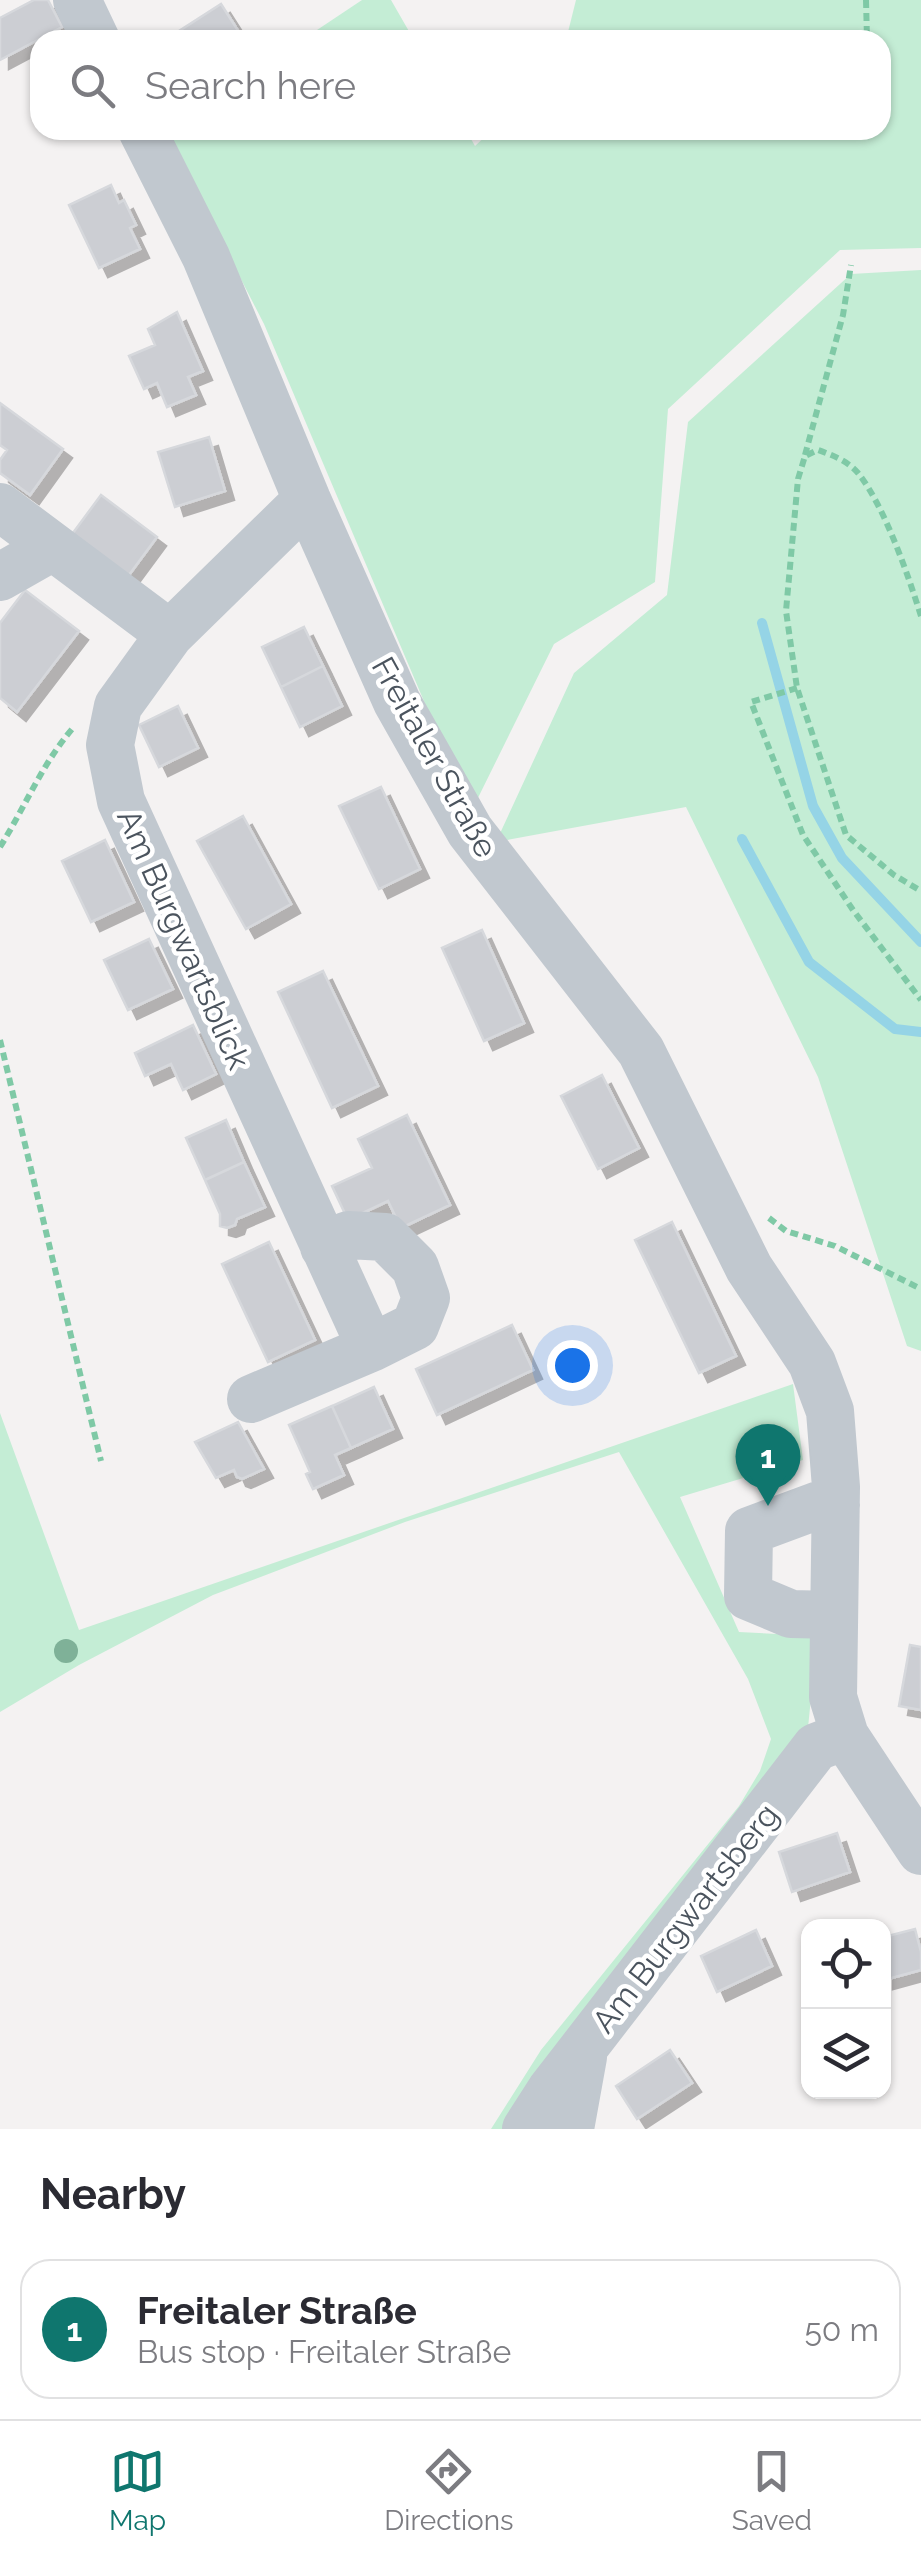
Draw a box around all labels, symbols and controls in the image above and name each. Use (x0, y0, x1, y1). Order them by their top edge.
search box (30, 30, 891, 140)
icon: search (65, 58, 120, 113)
text: Search here (145, 63, 356, 108)
street label: Freitaler Straße (365, 650, 505, 864)
street label: Am Burgwartsblick (110, 803, 258, 1075)
your location (547, 1340, 598, 1391)
pin: 1 (736, 1424, 800, 1506)
street label: Am Burgwartsberg (584, 1796, 786, 2040)
map controls (801, 1919, 891, 2099)
button: locate (801, 1919, 891, 2009)
button: layers (801, 2009, 891, 2099)
text: Nearby (40, 2170, 186, 2219)
text: Freitaler Straße (137, 2288, 417, 2333)
text: 1 (67, 2311, 82, 2348)
text: 50 m (804, 2311, 879, 2348)
text: Bus stop · Freitaler Straße (137, 2333, 511, 2370)
tab: Map (109, 2444, 166, 2537)
tab: Directions (384, 2444, 514, 2537)
tab: Saved (732, 2444, 812, 2537)

